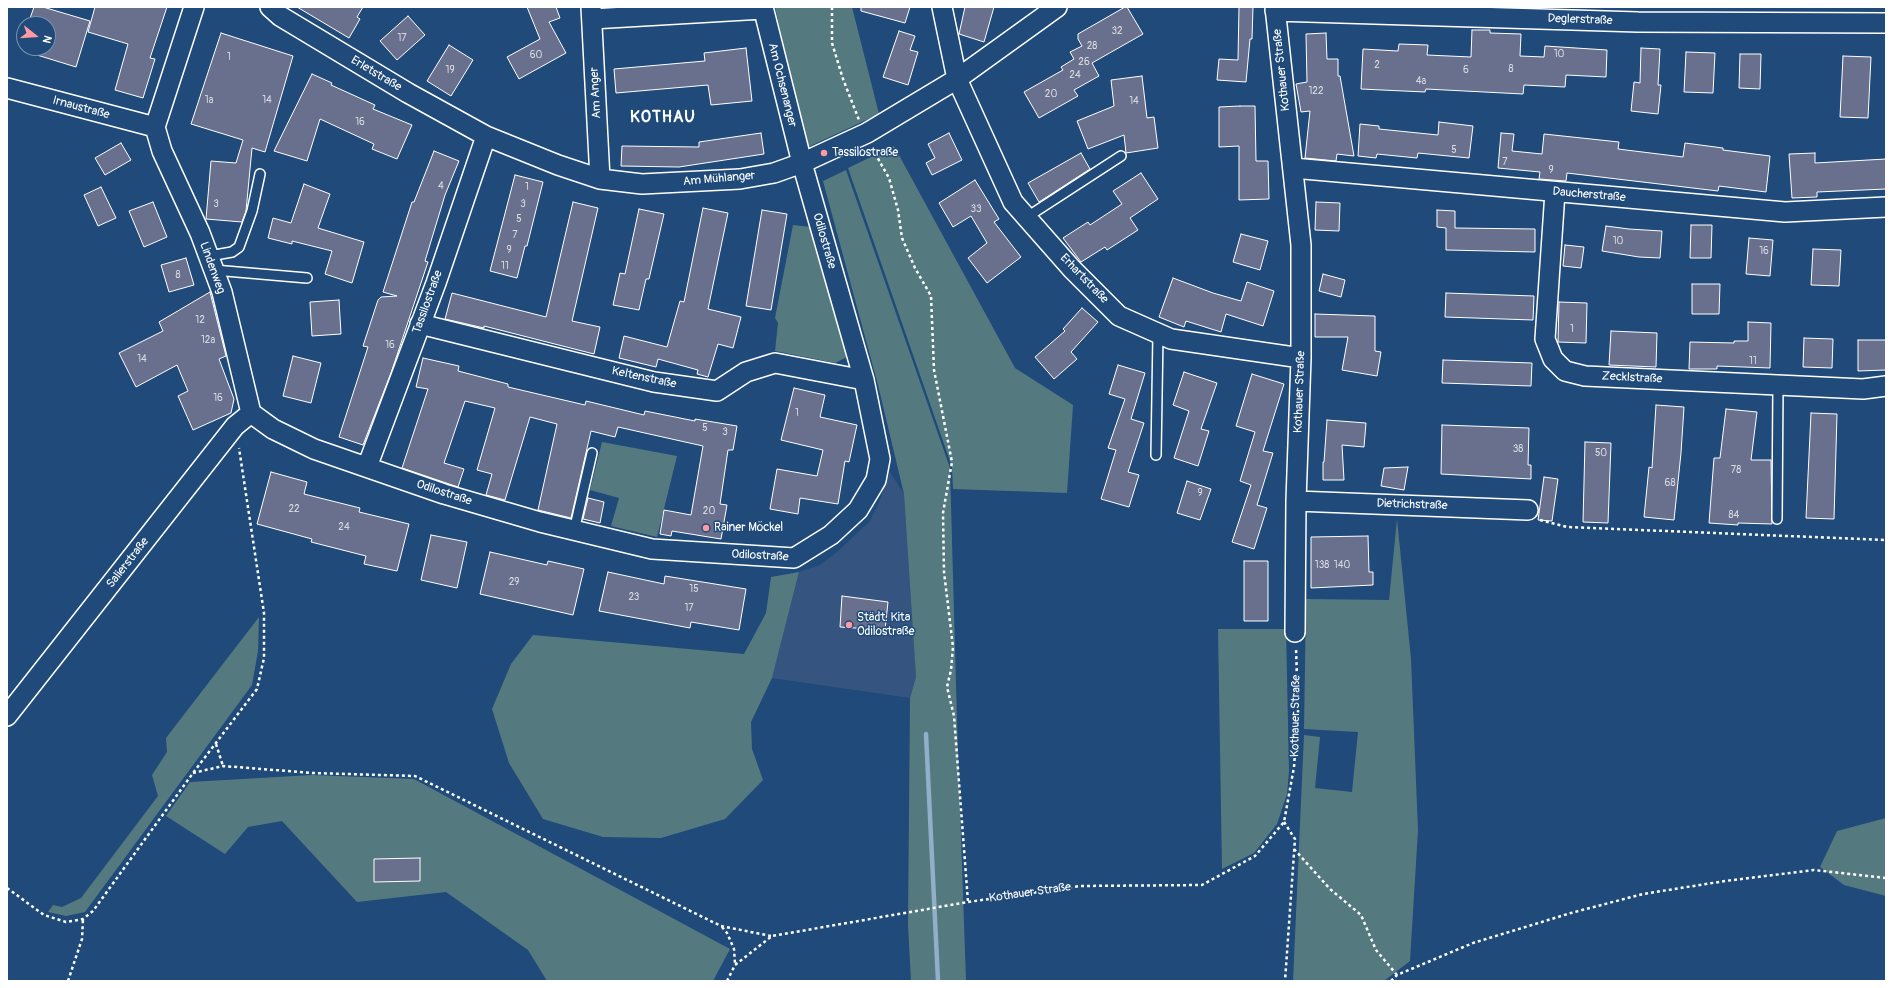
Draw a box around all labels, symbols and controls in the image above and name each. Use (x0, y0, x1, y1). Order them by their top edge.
street label: Deglerstraße (1547, 12, 1613, 28)
north arrow (16, 16, 56, 56)
house number: 32 (1111, 25, 1123, 37)
street label: Kothauer Straße (1271, 28, 1293, 112)
house number: 17 (397, 32, 407, 44)
text: N (40, 34, 54, 45)
house number: 28 (1087, 40, 1097, 52)
street label: Am Ochsenanger (765, 41, 799, 129)
house number: 10 (1554, 48, 1564, 60)
house number: 60 (530, 49, 542, 61)
house number: 1 (227, 51, 231, 63)
street label: Erletstraße (348, 53, 404, 95)
house number: 26 (1078, 56, 1090, 68)
house number: 2 (1374, 59, 1380, 71)
house number: 8 (1508, 63, 1514, 75)
house number: 19 (445, 64, 455, 76)
house number: 6 (1463, 64, 1469, 76)
street label: Am Anger (587, 67, 605, 119)
house number: 24 (1069, 69, 1081, 81)
house number: 4a (1416, 75, 1426, 87)
house number: 122 (1308, 85, 1324, 97)
house number: 20 (1045, 88, 1057, 100)
street label: Irnaustraße (51, 93, 111, 123)
house number: 1a (205, 94, 213, 106)
house number: 14 (262, 94, 272, 106)
house number: 14 (1129, 95, 1139, 107)
district label: KOTHAU (630, 108, 696, 128)
house number: 16 (355, 116, 365, 128)
house number: 5 (1451, 144, 1457, 156)
place label: Tassilostraße (832, 146, 898, 160)
marker: Tassilostraße (819, 148, 829, 158)
house number: 7 (1502, 156, 1508, 168)
house number: 9 (1548, 164, 1554, 176)
street label: Am Mühlanger (682, 169, 756, 189)
house number: 4 (438, 180, 444, 192)
house number: 1 (525, 181, 529, 193)
street label: Daucherstraße (1552, 185, 1626, 205)
house number: 3 (213, 198, 219, 210)
house number: 3 (520, 198, 526, 210)
house number: 33 (970, 203, 982, 215)
street label: Odilostraße (809, 211, 839, 271)
house number: 5 (516, 213, 522, 225)
house number: 7 (512, 229, 518, 241)
house number: 10 (1613, 235, 1623, 247)
street label: Lindenweg (196, 240, 228, 296)
house number: 9 (506, 244, 512, 256)
house number: 16 (1759, 245, 1769, 257)
street label: Erhartstraße (1057, 251, 1111, 307)
house number: 11 (501, 260, 509, 272)
street label: Tassilostraße (410, 268, 446, 336)
house number: 8 (175, 269, 181, 281)
house number: 12 (195, 314, 205, 326)
house number: 1 (1570, 323, 1574, 335)
house number: 12a (201, 334, 215, 346)
house number: 16 (385, 339, 395, 351)
street label: Kothauer Straße (1291, 351, 1309, 433)
house number: 14 (137, 353, 147, 365)
house number: 11 (1749, 355, 1757, 367)
street label: Keltenstraße (610, 364, 678, 392)
street label: Zecklstraße (1601, 369, 1663, 387)
house number: 16 (213, 392, 223, 404)
house number: 1 (795, 407, 799, 419)
house number: 5 (702, 422, 708, 434)
house number: 3 (722, 426, 728, 438)
house number: 38 (1513, 443, 1523, 455)
house number: 50 (1595, 447, 1607, 459)
house number: 78 (1731, 464, 1741, 476)
street label: Odilostraße (414, 477, 474, 509)
house number: 68 (1665, 477, 1675, 489)
house number: 9 (1197, 487, 1203, 499)
street label: Dietrichstraße (1376, 497, 1448, 513)
house number: 22 (288, 503, 300, 515)
house number: 20 (703, 505, 715, 517)
house number: 84 (1729, 509, 1739, 521)
house number: 24 (338, 521, 350, 533)
place label: Rainer Möckel (714, 521, 783, 535)
marker: Rainer Möckel (701, 523, 711, 533)
street label: Salierstraße (104, 535, 152, 591)
street label: Odilostraße (731, 547, 789, 565)
house number: 138 (1315, 559, 1329, 571)
house number: 140 (1334, 559, 1350, 571)
house number: 29 (509, 576, 519, 588)
house number: 15 (689, 583, 699, 595)
house number: 23 (629, 591, 639, 603)
house number: 17 (684, 602, 694, 614)
place label: Städt. Kita Odilostraße (857, 611, 914, 639)
marker: Städt. Kita Odilostraße (844, 620, 854, 630)
street label: Kothauer Straße (1288, 675, 1304, 757)
street label: Kothauer Straße (988, 880, 1072, 906)

